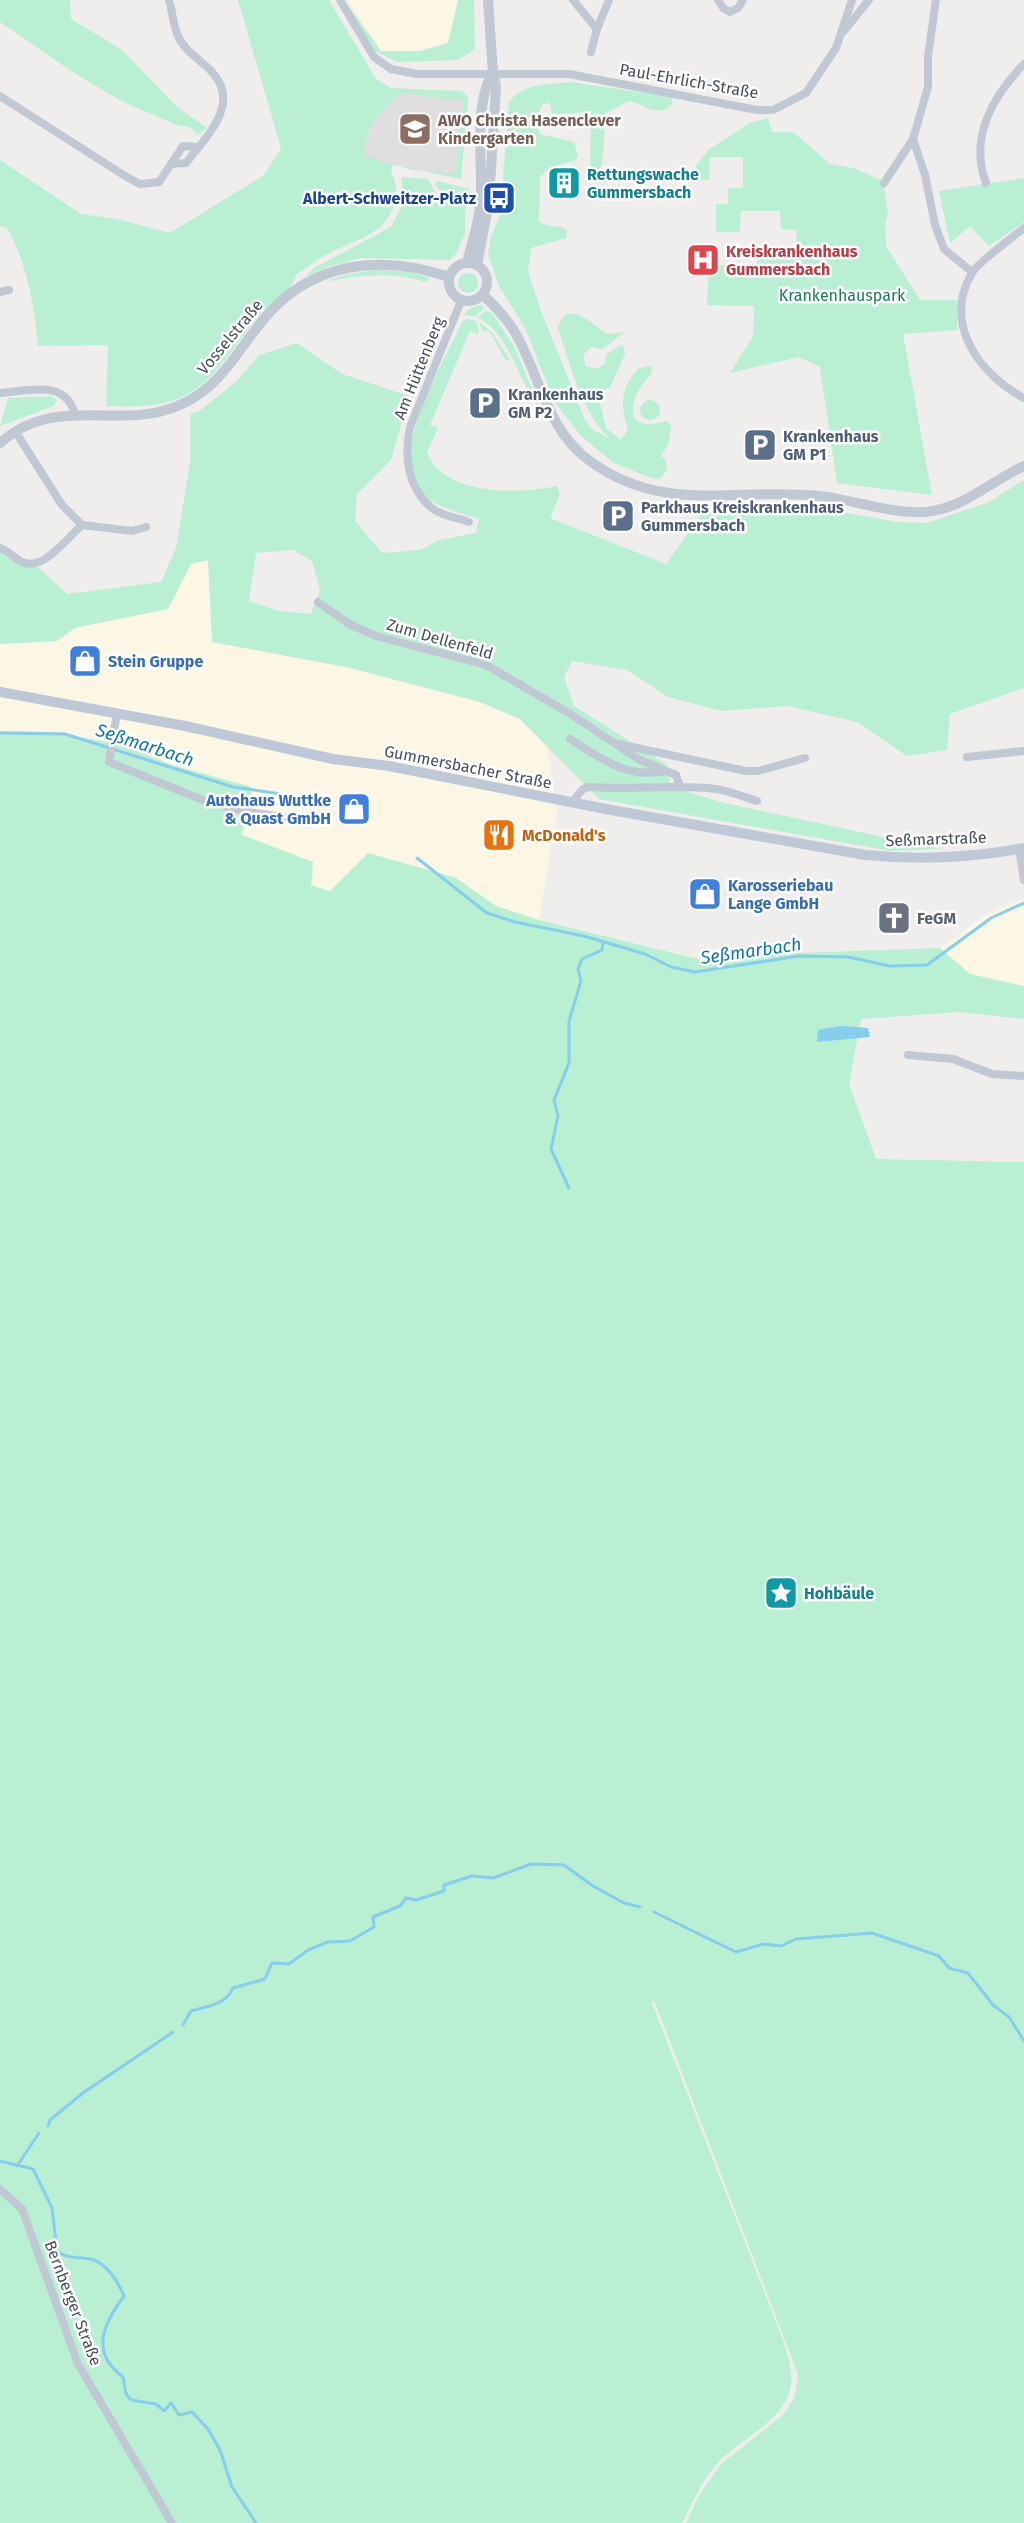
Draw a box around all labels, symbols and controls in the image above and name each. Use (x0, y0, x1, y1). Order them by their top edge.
street label: Paul-Ehrlich-Straße (618, 59, 760, 103)
school or university icon: AWO Christa Hasenclever Kindergarten (397, 111, 433, 147)
place label: AWO Christa Hasenclever Kindergarten (437, 111, 621, 148)
building icon: Rettungswache Gummersbach (546, 165, 582, 201)
place label: Rettungswache Gummersbach (587, 165, 699, 202)
bus stop icon: Albert-Schweitzer-Platz (481, 180, 517, 216)
place label: Albert-Schweitzer-Platz (302, 189, 477, 208)
hospital icon: Kreiskrankenhaus Gummersbach (685, 242, 721, 278)
place label: Kreiskrankenhaus Gummersbach (726, 242, 858, 279)
park label: Krankenhauspark (779, 286, 906, 305)
street label: Vosselstraße (193, 296, 267, 378)
street label: Am Hüttenberg (390, 313, 449, 422)
parking icon: Krankenhaus GM P2 (467, 385, 503, 421)
place label: Krankenhaus GM P2 (508, 385, 604, 422)
parking icon: Krankenhaus GM P1 (742, 427, 778, 463)
place label: Krankenhaus GM P1 (783, 427, 879, 464)
parking icon: Parkhaus Kreiskrankenhaus Gummersbach (600, 498, 636, 534)
place label: Parkhaus Kreiskrankenhaus Gummersbach (641, 498, 844, 535)
street label: Zum Dellenfeld (385, 615, 495, 663)
shop icon: Stein Gruppe (67, 643, 103, 679)
place label: Stein Gruppe (108, 652, 203, 671)
water label: Seßmarbach (92, 719, 197, 771)
street label: Gummersbacher Straße (383, 741, 553, 793)
place label: Autohaus Wuttke & Quast GmbH (205, 791, 331, 828)
shop icon: Autohaus Wuttke & Quast GmbH (336, 791, 372, 827)
restaurant icon: McDonald's (481, 817, 517, 853)
place label: McDonald's (522, 826, 606, 845)
street label: Seßmarstraße (885, 828, 987, 850)
shop icon: Karosseriebau Lange GmbH (687, 876, 723, 912)
place label: Karosseriebau Lange GmbH (728, 876, 833, 913)
church icon: FeGM (876, 900, 912, 936)
place label: FeGM (917, 909, 956, 928)
water label: Seßmarbach (698, 933, 803, 969)
place icon: Hohbäule (763, 1575, 799, 1611)
place label: Hohbäule (804, 1584, 874, 1603)
street label: Bernberger Straße (40, 2238, 106, 2368)

